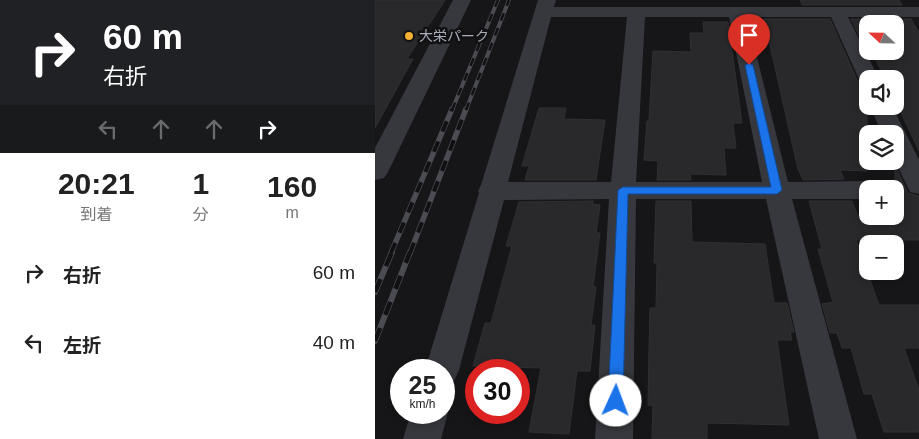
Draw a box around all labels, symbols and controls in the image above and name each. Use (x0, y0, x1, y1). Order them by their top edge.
pin (728, 14, 770, 65)
north arrow (859, 15, 904, 60)
map controls (859, 15, 904, 280)
text: 60 m (103, 17, 183, 56)
icon: right (20, 20, 85, 85)
icon: arrive (735, 21, 763, 49)
place label: 大栄パーク (419, 28, 489, 44)
marker: 大栄パーク (403, 30, 415, 42)
text: 右折 (103, 64, 147, 89)
button: sound (859, 70, 904, 115)
icon: left (94, 115, 122, 143)
icon: ahead (147, 115, 175, 143)
icon: ahead (200, 115, 228, 143)
icon: right (253, 115, 281, 143)
button: layers (859, 125, 904, 170)
text: 20:21 (58, 167, 135, 200)
text: 1 (192, 167, 209, 200)
text: 160 (267, 170, 317, 203)
button: + (859, 180, 904, 225)
text: m (285, 204, 299, 221)
text: 到着 (80, 206, 112, 223)
text: 分 (193, 206, 209, 223)
button: − (859, 235, 904, 280)
icon: right (20, 259, 48, 287)
text: 60 m (313, 262, 355, 283)
text: 右折 (63, 265, 101, 286)
icon: left (20, 329, 48, 357)
text: 40 m (313, 332, 355, 353)
text: 左折 (63, 335, 101, 356)
speed limit sign: 30 (465, 359, 530, 424)
text: 25 (409, 371, 436, 399)
position arrow (589, 374, 641, 426)
text: km/h (409, 397, 436, 411)

